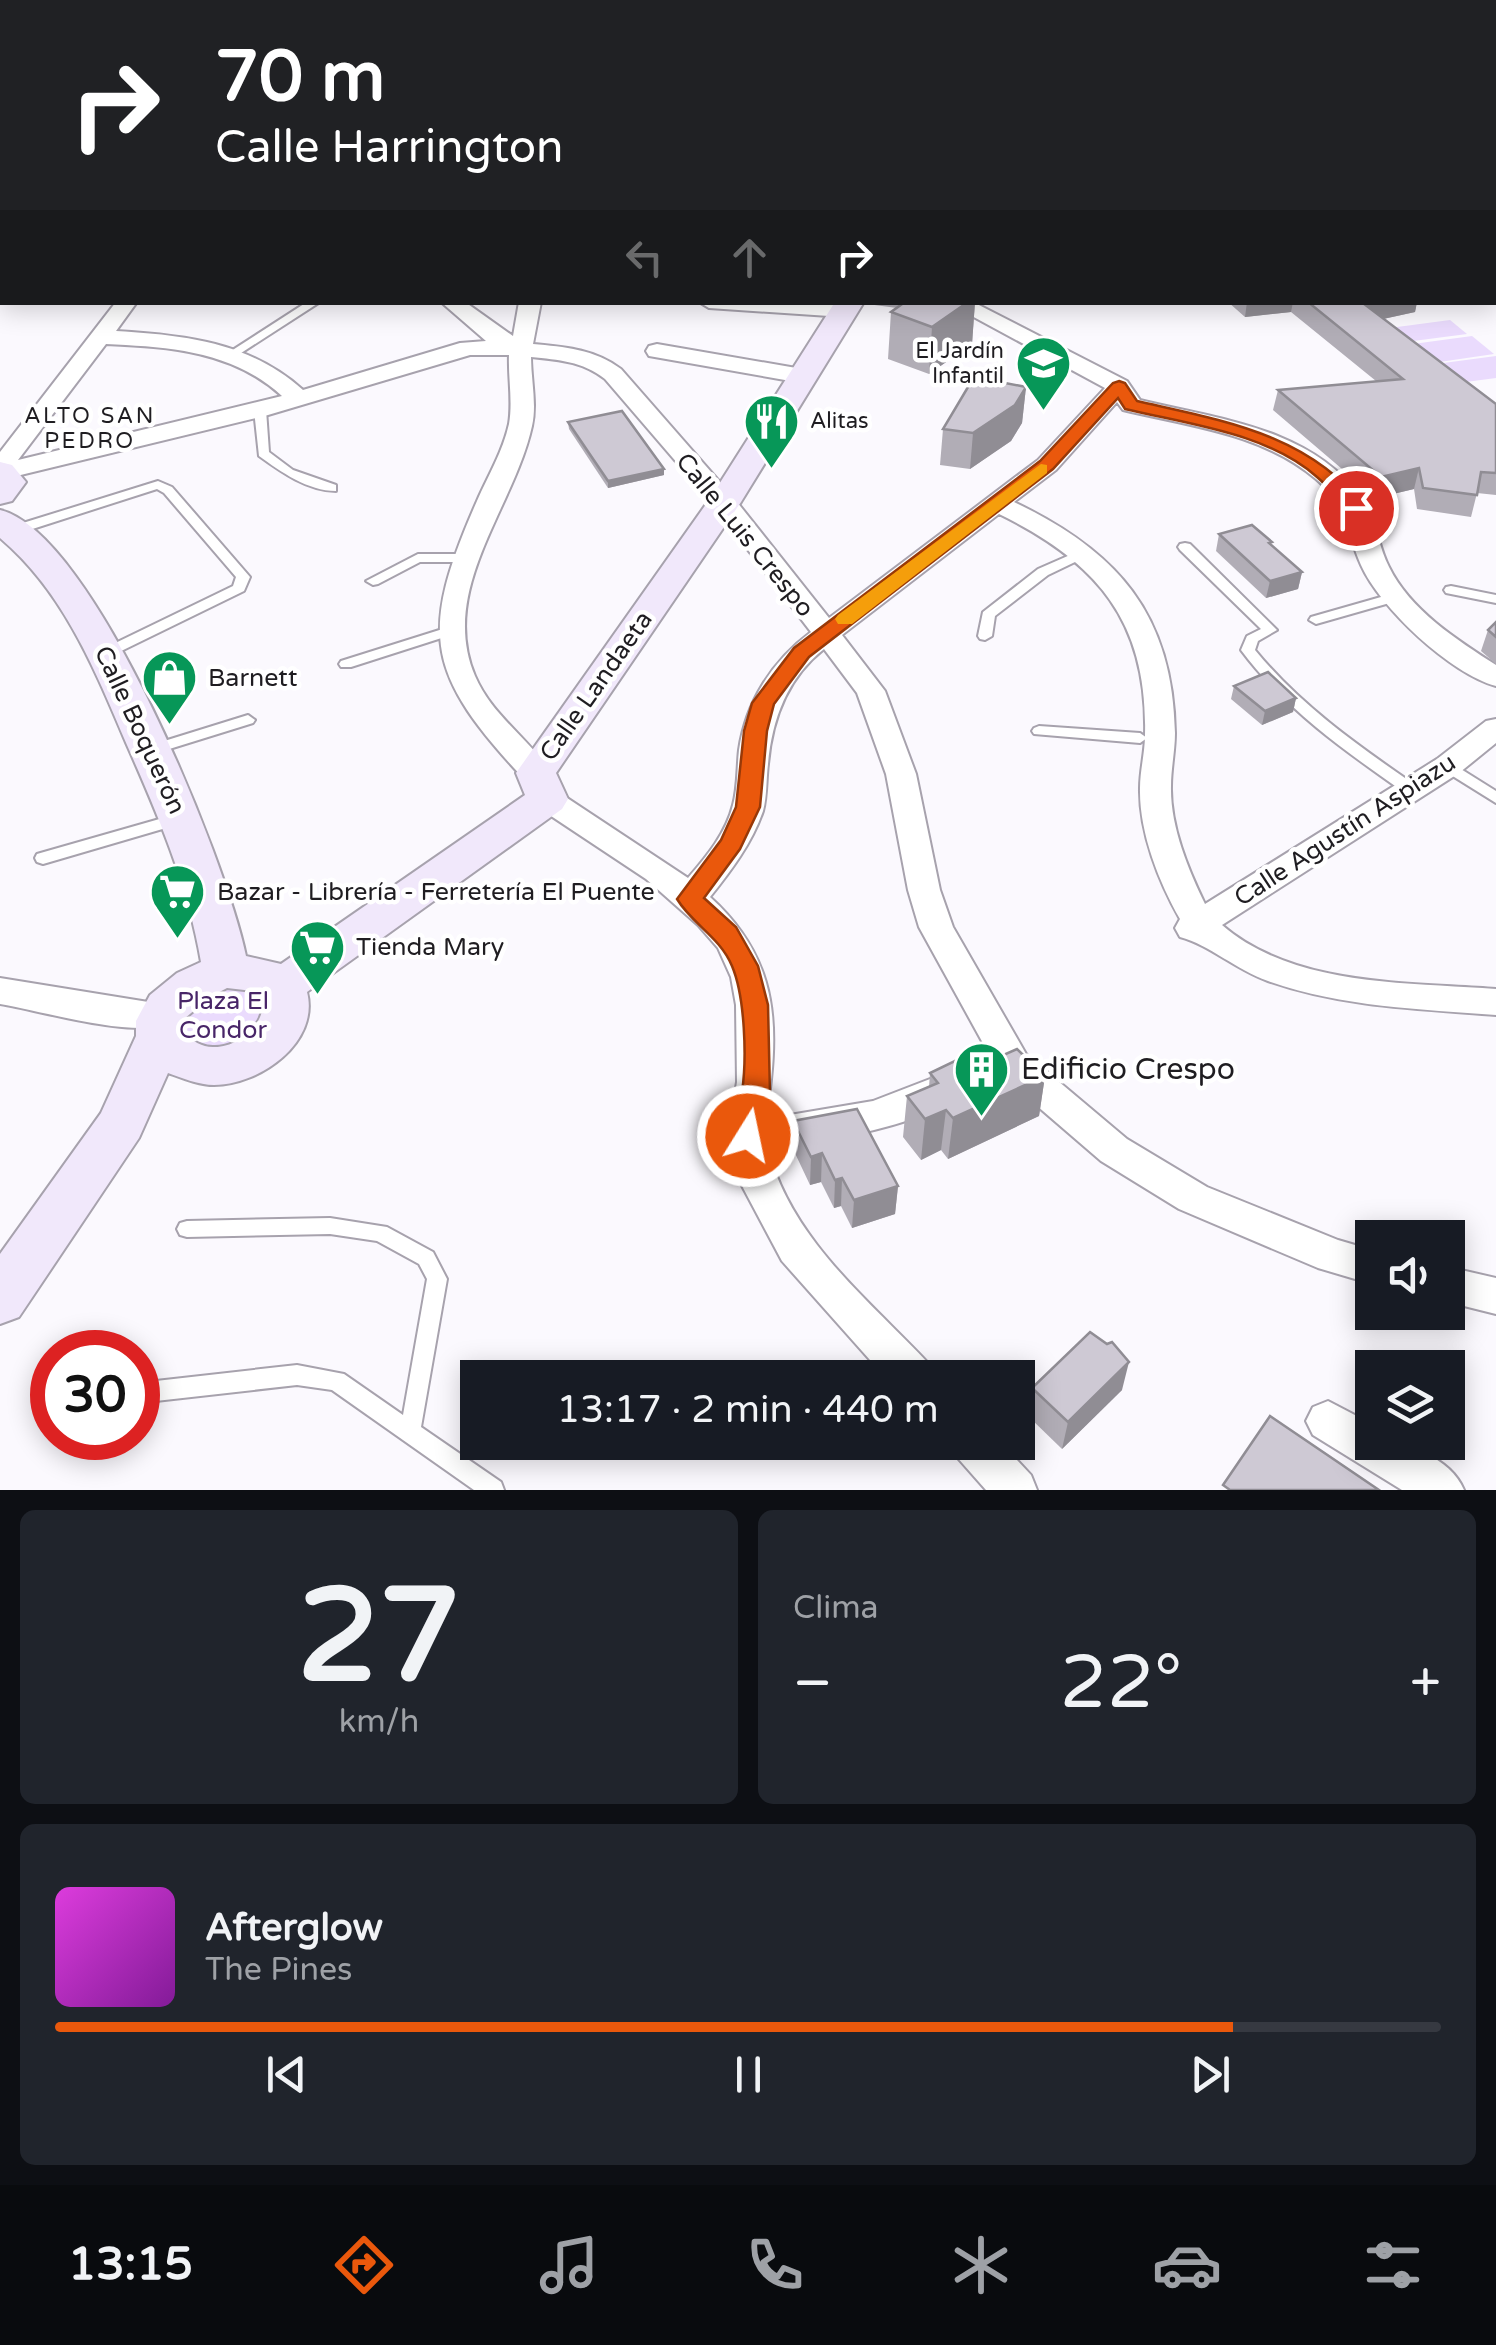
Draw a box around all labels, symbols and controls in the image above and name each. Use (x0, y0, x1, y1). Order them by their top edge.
text: 70 m (215, 36, 385, 120)
icon: right (50, 40, 180, 170)
text: Calle Harrington (215, 121, 564, 175)
icon: left (617, 230, 672, 285)
icon: ahead (722, 230, 777, 285)
icon: right (827, 230, 882, 285)
school or university icon: El Jardín Infantil (1013, 334, 1073, 413)
place label: El Jardín Infantil (915, 338, 1004, 389)
restaurant icon: Alitas (741, 391, 801, 470)
district label: ALTO SAN PEDRO (24, 403, 156, 454)
place label: Alitas (810, 408, 869, 434)
street label: Calle Luis Crespo (670, 447, 820, 623)
pin (1314, 466, 1399, 551)
icon: arrive (1329, 481, 1384, 536)
street label: Calle Landaeta (533, 605, 659, 767)
street label: Calle Boquerón (88, 641, 192, 819)
shop icon: Barnett (139, 648, 199, 727)
place label: Barnett (208, 663, 298, 693)
street label: Calle Agustín Aspiazu (1229, 747, 1461, 913)
supermarket icon: Bazar - Librería - Ferretería El Puente (148, 862, 208, 941)
place label: Bazar - Librería - Ferretería El Puente (217, 877, 655, 907)
supermarket icon: Tienda Mary (287, 917, 347, 996)
place label: Tienda Mary (356, 932, 504, 962)
park label: Plaza El Condor (177, 986, 269, 1045)
building icon: Edificio Crespo (952, 1039, 1012, 1118)
place label: Edificio Crespo (1021, 1051, 1235, 1088)
position arrow (696, 1084, 800, 1188)
map controls (1355, 1220, 1465, 1460)
button: sound (1355, 1220, 1465, 1330)
speed limit sign: 30 (30, 1330, 160, 1460)
button: layers (1355, 1350, 1465, 1460)
text: 13:17 · 2 min · 440 m (556, 1387, 939, 1433)
text: 27 (297, 1560, 461, 1716)
text: Clima (793, 1589, 879, 1627)
text: 22° (1060, 1638, 1182, 1728)
text: − (793, 1651, 832, 1717)
text: + (1410, 1651, 1441, 1717)
text: km/h (339, 1703, 419, 1741)
text: Afterglow (205, 1905, 383, 1951)
text: The Pines (205, 1951, 352, 1989)
icon: previous (259, 2047, 314, 2102)
icon: pause (721, 2047, 776, 2102)
icon: next (1183, 2047, 1238, 2102)
icon: directions (329, 2230, 399, 2300)
icon: music (534, 2230, 604, 2300)
icon: phone (740, 2230, 810, 2300)
icon: climate (946, 2230, 1016, 2300)
icon: car (1152, 2230, 1222, 2300)
icon: filters (1358, 2230, 1428, 2300)
text: 13:15 (68, 2238, 193, 2292)

